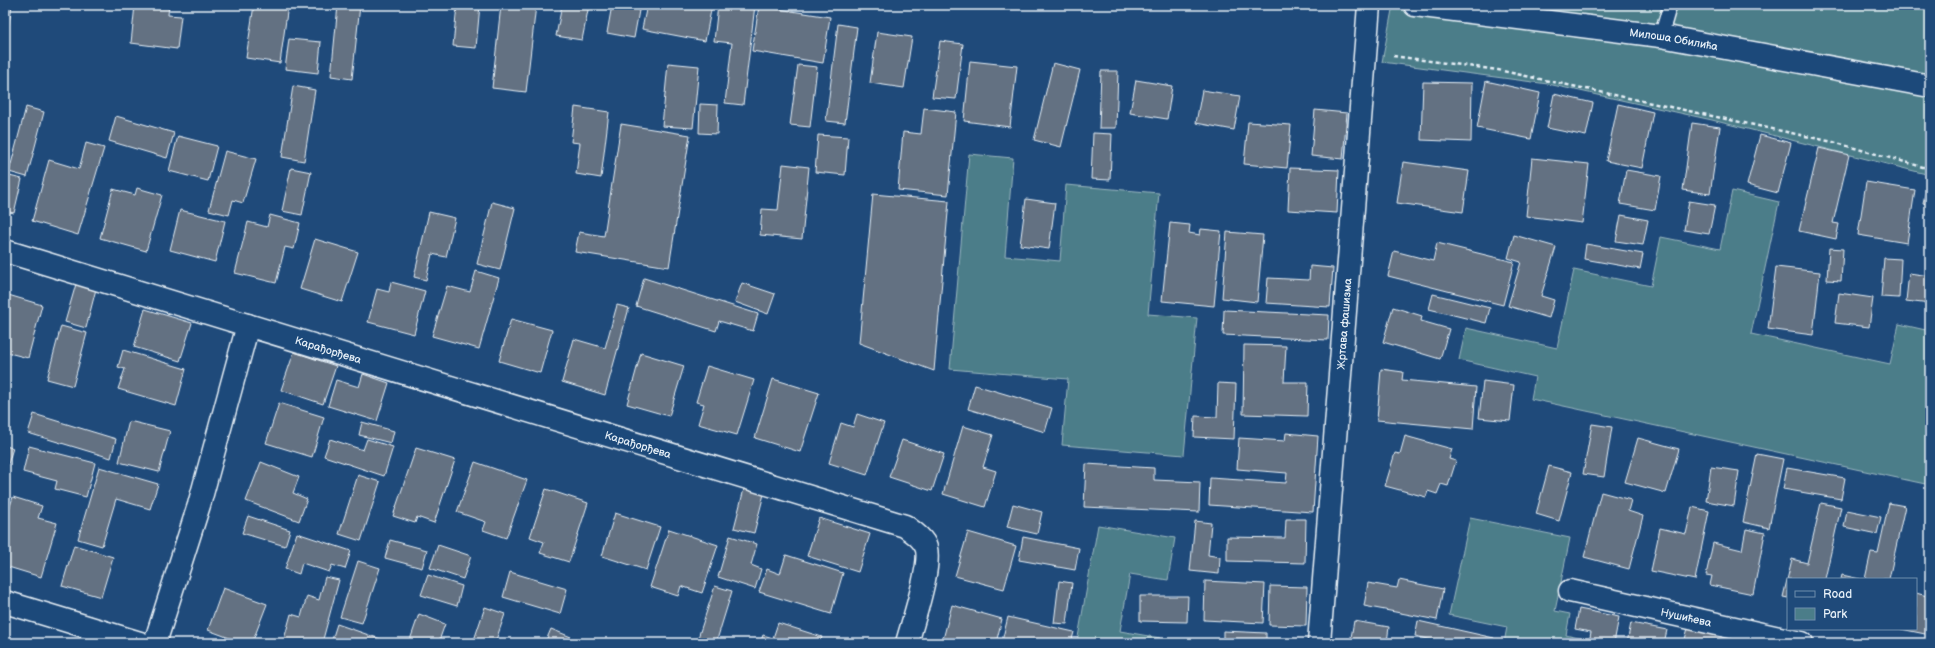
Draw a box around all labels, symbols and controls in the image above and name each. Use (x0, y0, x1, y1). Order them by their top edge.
street label: Милоша Обилића (1629, 26, 1720, 54)
street label: Жртава фашизма (1334, 277, 1355, 370)
street label: Карађорђева (293, 334, 363, 367)
street label: Карађорђева (603, 429, 673, 461)
legend (1787, 578, 1917, 630)
text: Road (1823, 587, 1852, 602)
street label: Нушићева (1659, 606, 1713, 630)
text: Park (1823, 607, 1847, 622)

